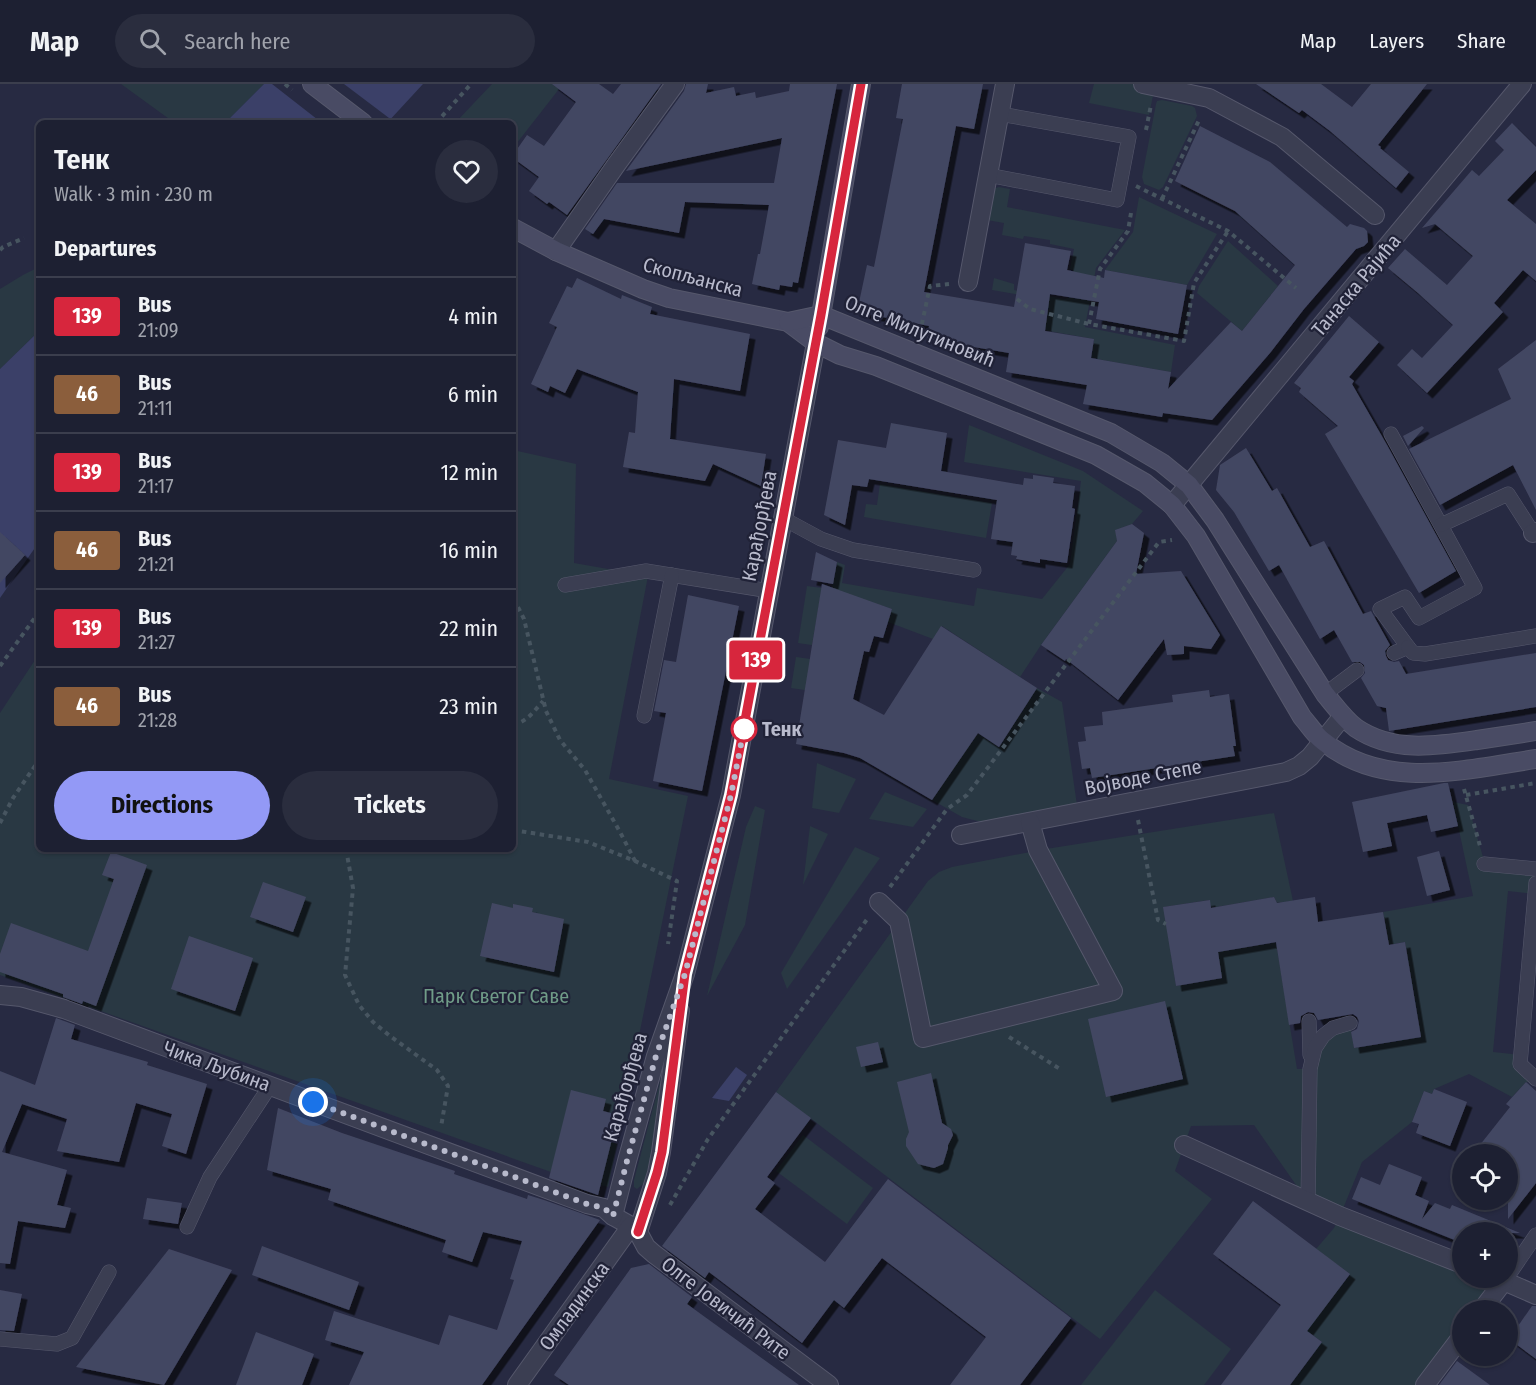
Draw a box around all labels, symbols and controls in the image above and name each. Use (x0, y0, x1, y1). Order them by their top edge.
search box (115, 14, 535, 68)
text: Map (30, 25, 79, 58)
icon: search (136, 25, 169, 58)
text: Search here (184, 28, 290, 55)
text: Map (1300, 28, 1336, 54)
text: Layers (1369, 28, 1424, 54)
text: Share (1457, 28, 1506, 54)
button: heart (435, 140, 498, 203)
text: Тенк (54, 143, 109, 176)
text: Walk · 3 min · 230 m (54, 182, 213, 206)
street label: Танаска Рајића (1306, 229, 1406, 341)
text: Departures (54, 235, 156, 262)
street label: Скопљанска (640, 252, 746, 302)
street label: Олге Милутиновић (841, 290, 999, 372)
text: Bus (138, 291, 171, 318)
text: 139 (72, 303, 102, 329)
text: 4 min (448, 303, 498, 330)
text: 21:09 (138, 318, 178, 342)
text: Bus (138, 369, 171, 396)
text: 46 (76, 381, 98, 407)
text: 6 min (448, 381, 498, 408)
text: 21:11 (138, 396, 173, 420)
text: Bus (138, 447, 171, 474)
text: 139 (72, 459, 102, 485)
text: 12 min (440, 459, 498, 486)
street label: Карађорђева (736, 468, 782, 584)
text: 21:17 (138, 474, 174, 498)
text: Bus (138, 525, 171, 552)
text: 46 (76, 537, 98, 563)
text: 16 min (439, 537, 498, 564)
text: 21:21 (138, 552, 175, 576)
text: Bus (138, 603, 171, 630)
text: 139 (72, 615, 102, 641)
text: 22 min (439, 615, 498, 642)
text: 21:27 (138, 630, 175, 654)
line badge: 139 (722, 640, 790, 680)
text: 139 (741, 647, 771, 673)
text: Bus (138, 681, 171, 708)
text: 46 (76, 693, 98, 719)
text: 23 min (439, 693, 498, 720)
text: 21:28 (138, 708, 177, 732)
marker: Тенк (731, 716, 757, 742)
place label: Тенк (762, 717, 802, 741)
street label: Војводе Степе (1083, 754, 1203, 800)
button: Directions (54, 771, 270, 840)
button: Tickets (282, 771, 498, 840)
park label: Парк Светог Саве (423, 984, 569, 1008)
street label: Карађорђева (598, 1030, 652, 1144)
street label: Чика Љубина (160, 1036, 274, 1096)
your location (298, 1087, 328, 1117)
map controls (1452, 1144, 1518, 1366)
button: locate (1452, 1144, 1518, 1210)
button: + (1452, 1222, 1518, 1288)
street label: Олге Јовичић Рите (657, 1252, 795, 1364)
street label: Омладинска (534, 1257, 614, 1355)
button: − (1452, 1300, 1518, 1366)

